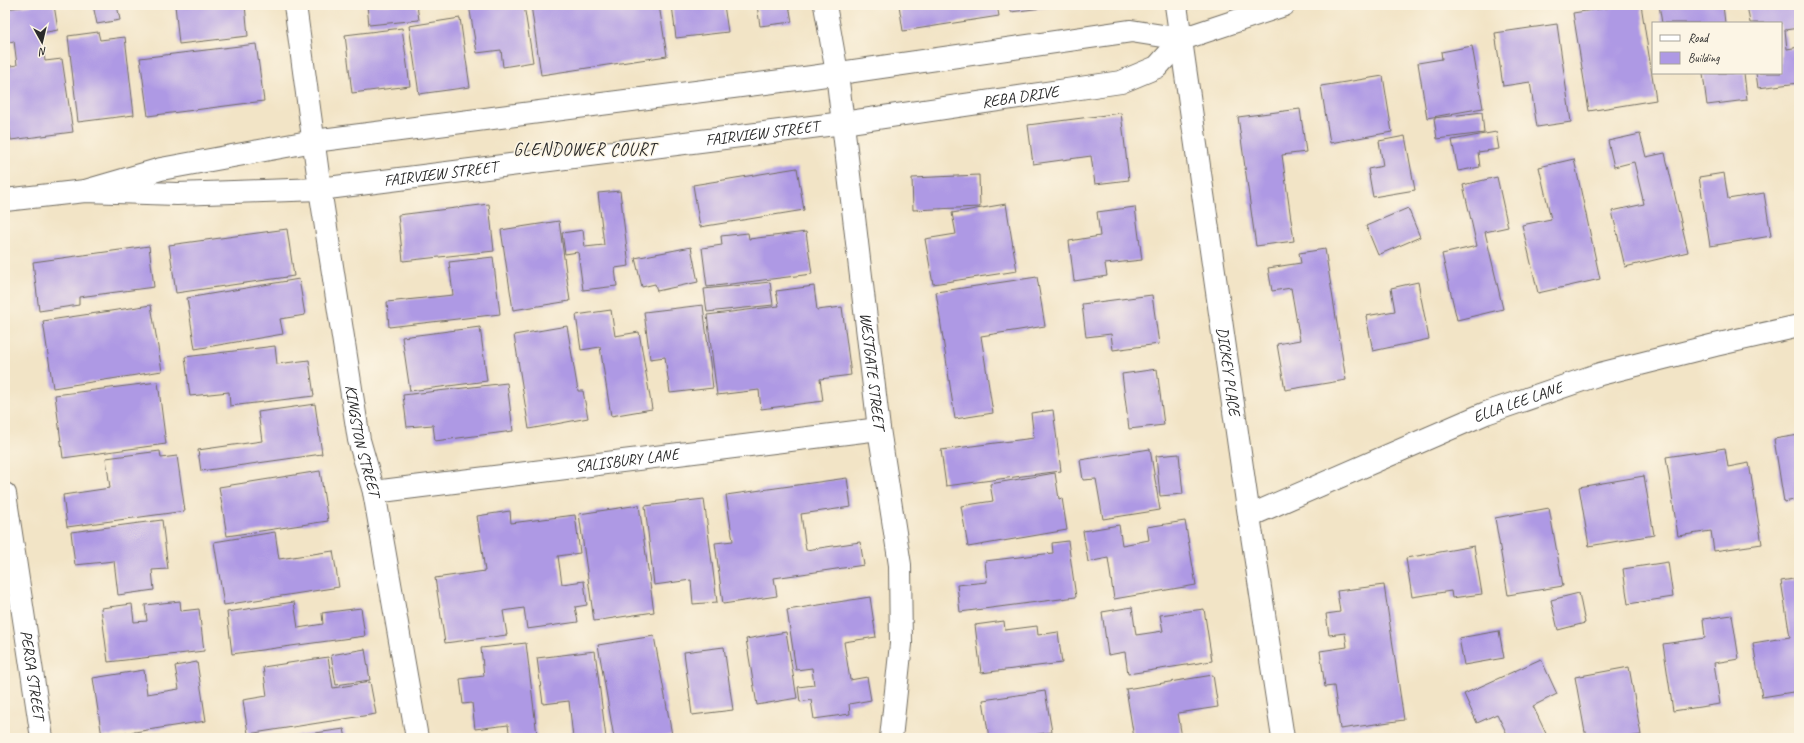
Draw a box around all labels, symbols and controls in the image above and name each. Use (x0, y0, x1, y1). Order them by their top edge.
north arrow (22, 22, 62, 62)
legend (1652, 22, 1782, 74)
text: Road (1688, 30, 1710, 46)
text: N (37, 44, 48, 60)
text: Building (1688, 50, 1720, 66)
street label: REBA DRIVE (981, 81, 1062, 112)
street label: FAIRVIEW STREET (704, 116, 823, 150)
district label: GLENDOWER COURT (513, 139, 659, 160)
street label: FAIRVIEW STREET (383, 156, 502, 191)
street label: WESTGATE STREET (855, 312, 889, 435)
street label: DICKEY PLACE (1212, 326, 1245, 419)
street label: ELLA LEE LANE (1470, 377, 1567, 427)
street label: KINGSTON STREET (341, 383, 385, 501)
street label: SALISBURY LANE (574, 444, 682, 477)
street label: PERSA STREET (16, 629, 50, 724)

